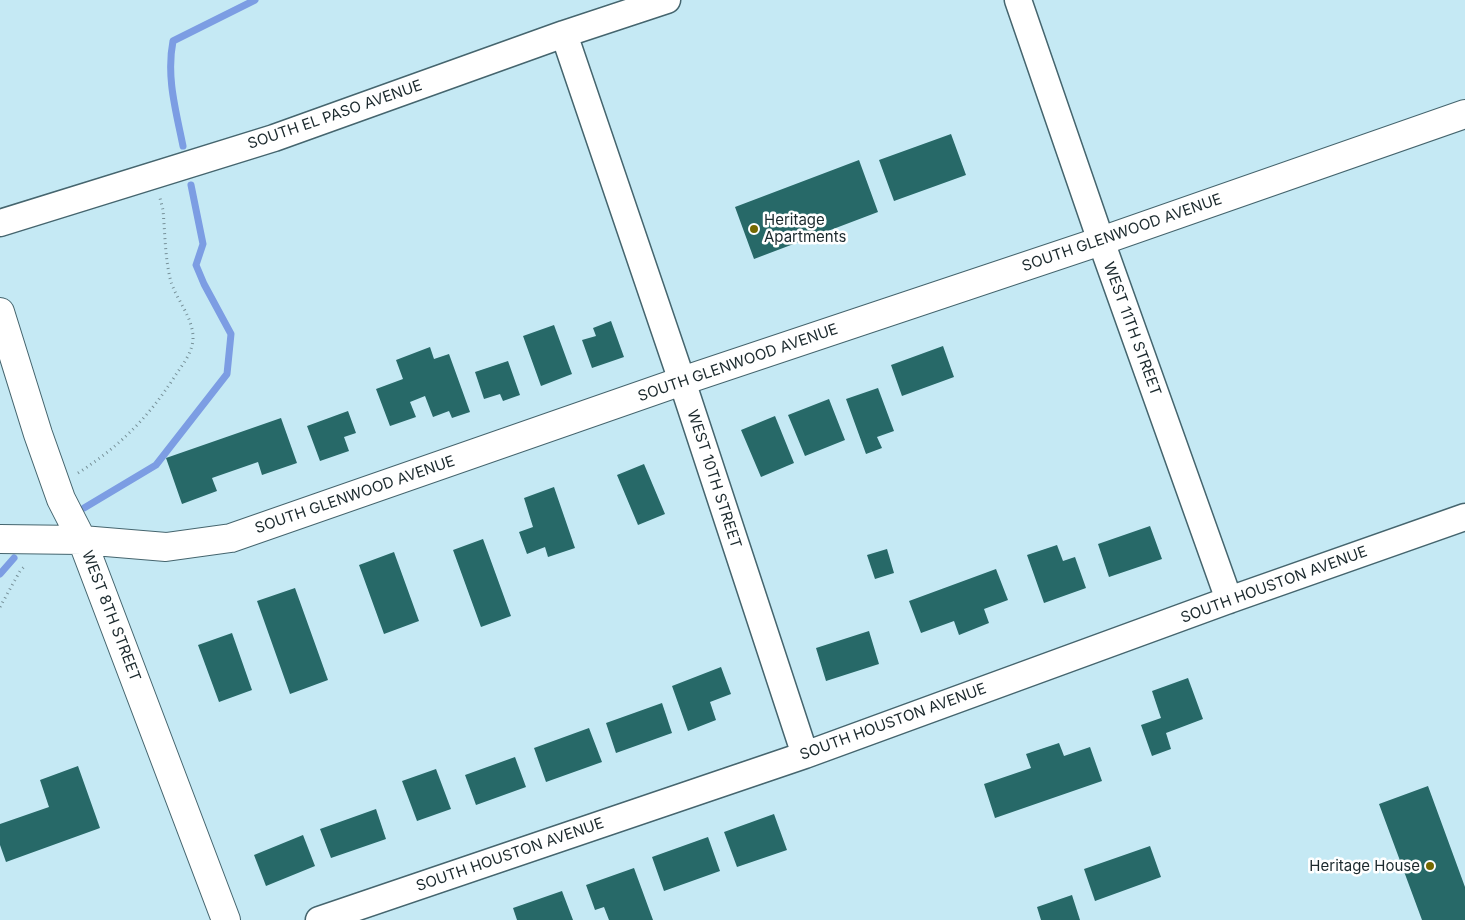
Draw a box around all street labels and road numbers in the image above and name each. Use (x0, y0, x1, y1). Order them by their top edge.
street label: SOUTH EL PASO AVENUE (245, 77, 425, 153)
street label: SOUTH GLENWOOD AVENUE (1020, 190, 1224, 276)
street label: WEST 11TH STREET (1099, 260, 1165, 398)
street label: SOUTH GLENWOOD AVENUE (636, 320, 840, 406)
street label: WEST 10TH STREET (683, 407, 745, 551)
street label: SOUTH GLENWOOD AVENUE (253, 452, 457, 538)
street label: SOUTH HOUSTON AVENUE (1178, 543, 1370, 627)
street label: WEST 8TH STREET (78, 548, 144, 684)
street label: SOUTH HOUSTON AVENUE (797, 680, 989, 764)
street label: SOUTH HOUSTON AVENUE (414, 814, 606, 896)

